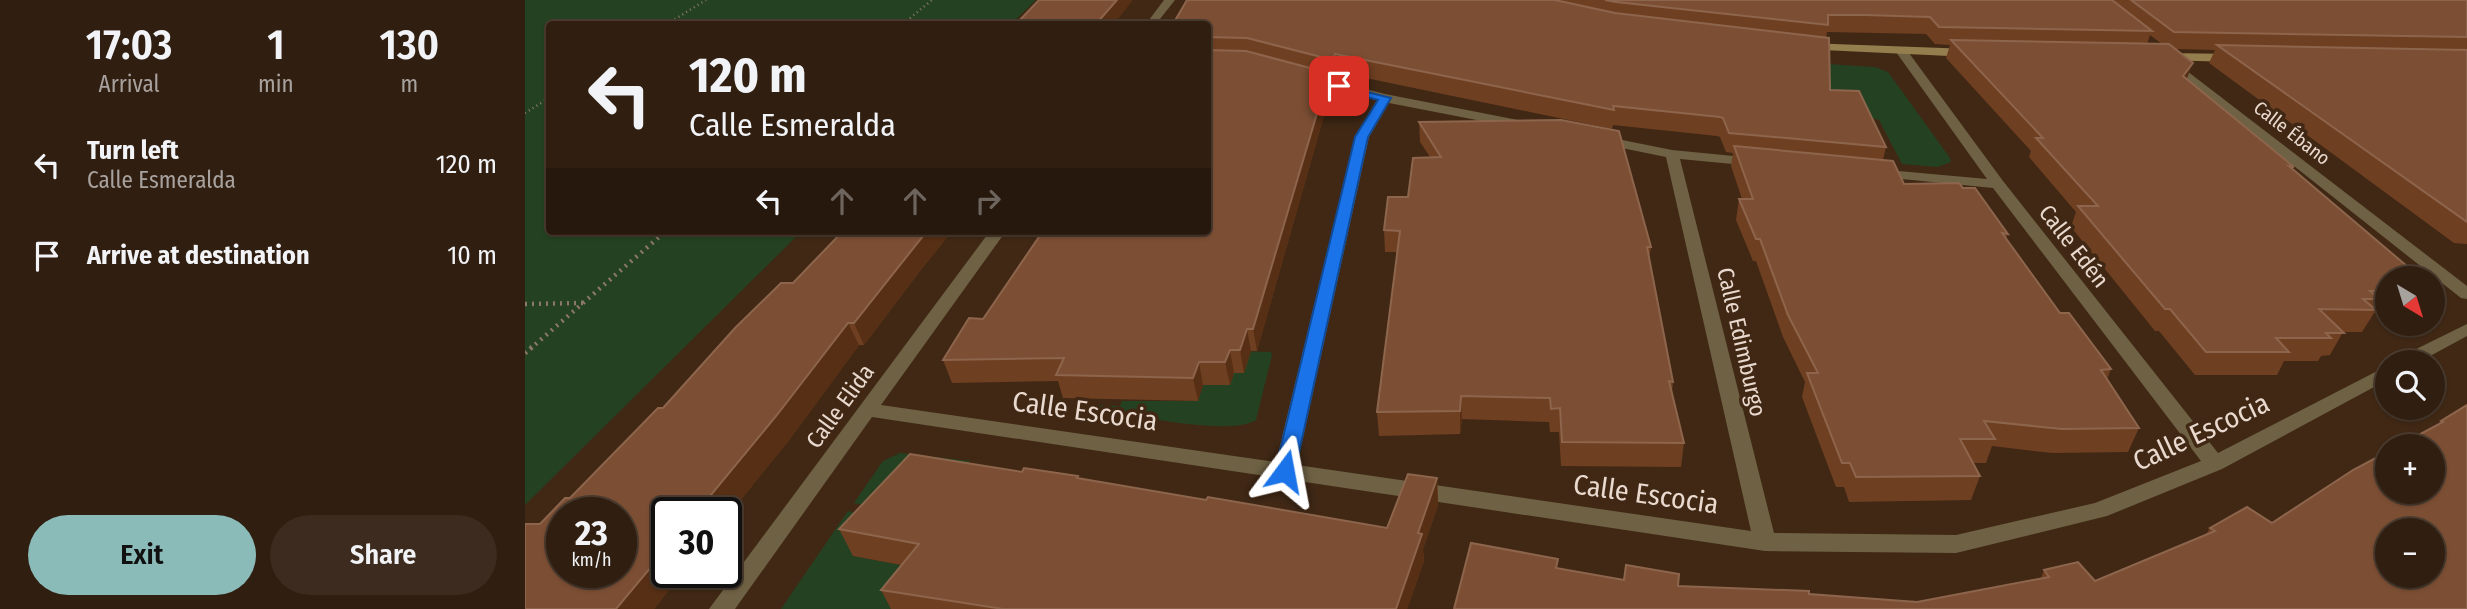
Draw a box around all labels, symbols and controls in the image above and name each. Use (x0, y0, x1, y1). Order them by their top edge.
text: 17:03 (86, 20, 172, 70)
text: 1 (267, 20, 285, 70)
text: 130 (379, 20, 439, 70)
text: 120 m (689, 46, 807, 105)
icon: left (574, 49, 665, 140)
pin (1309, 56, 1369, 116)
icon: arrive (1320, 67, 1358, 105)
text: Arrival (99, 70, 160, 98)
text: min (258, 70, 294, 98)
text: m (400, 70, 418, 98)
street label: Calle Ébano (2249, 96, 2335, 170)
text: Calle Esmeralda (689, 106, 896, 144)
text: Turn left (87, 135, 179, 166)
icon: left (28, 146, 66, 184)
text: 120 m (436, 149, 497, 180)
text: Calle Esmeralda (87, 166, 236, 194)
icon: left (750, 182, 788, 220)
icon: ahead (823, 182, 861, 220)
icon: ahead (896, 182, 934, 220)
icon: right (969, 182, 1007, 220)
street label: Calle Edén (2033, 199, 2115, 293)
icon: arrive (28, 237, 66, 275)
text: Arrive at destination (87, 240, 310, 271)
text: 10 m (447, 240, 497, 271)
street label: Calle Edimburgo (1711, 265, 1773, 419)
north arrow (2375, 266, 2445, 336)
map controls (2375, 266, 2445, 588)
button: search (2375, 350, 2445, 420)
street label: Calle Elida (800, 358, 880, 454)
street label: Calle Escocia (1010, 384, 1160, 438)
street label: Calle Escocia (2128, 386, 2274, 478)
position arrow (1248, 434, 1322, 508)
button: + (2375, 434, 2445, 504)
street label: Calle Escocia (1571, 467, 1721, 521)
speed limit sign: 30 (651, 497, 742, 588)
text: 23 (575, 512, 608, 554)
button: Exit (28, 515, 256, 595)
button: Share (270, 515, 497, 595)
button: − (2375, 518, 2445, 588)
text: km/h (571, 549, 612, 571)

